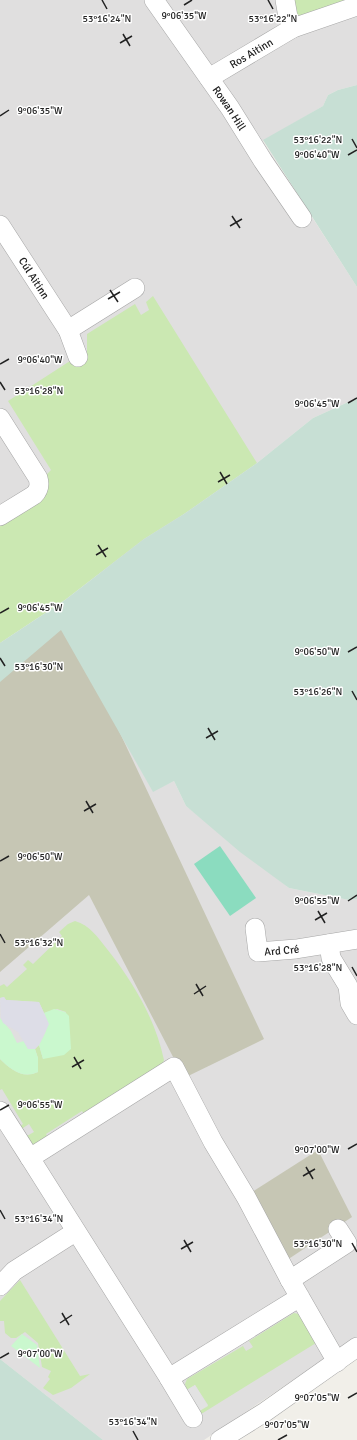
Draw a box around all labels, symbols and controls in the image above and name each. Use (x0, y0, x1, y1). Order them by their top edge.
text: 9°06'35"W (161, 10, 207, 22)
text: 53°16'24"N (83, 13, 131, 25)
text: 53°16'22"N (249, 13, 297, 25)
street label: Ros Aitinn (227, 35, 275, 71)
street label: Rowan Hill (210, 83, 249, 133)
text: 9°06'35"W (17, 105, 63, 117)
text: 53°16'22"N (294, 134, 342, 146)
text: 9°06'40"W (294, 149, 340, 161)
street label: Cúl Aitinn (16, 255, 52, 301)
text: 9°06'40"W (17, 354, 63, 366)
text: 53°16'28"N (15, 385, 63, 397)
text: 9°06'45"W (294, 398, 340, 410)
text: 9°06'45"W (17, 602, 63, 614)
text: 9°06'50"W (294, 646, 340, 658)
text: 53°16'30"N (15, 661, 63, 673)
text: 53°16'26"N (294, 686, 342, 698)
text: 9°06'50"W (17, 851, 63, 863)
text: 9°06'55"W (294, 895, 340, 907)
text: 53°16'32"N (15, 937, 63, 949)
street label: Ard Cré (264, 942, 300, 958)
text: 53°16'28"N (294, 962, 342, 974)
text: 9°06'55"W (17, 1099, 63, 1111)
text: 9°07'00"W (294, 1144, 340, 1156)
text: 53°16'34"N (15, 1213, 63, 1225)
text: 53°16'30"N (294, 1238, 342, 1250)
text: 9°07'00"W (17, 1348, 63, 1360)
text: 9°07'05"W (294, 1392, 340, 1404)
text: 53°16'34"N (109, 1416, 157, 1428)
text: 9°07'05"W (264, 1419, 310, 1431)

